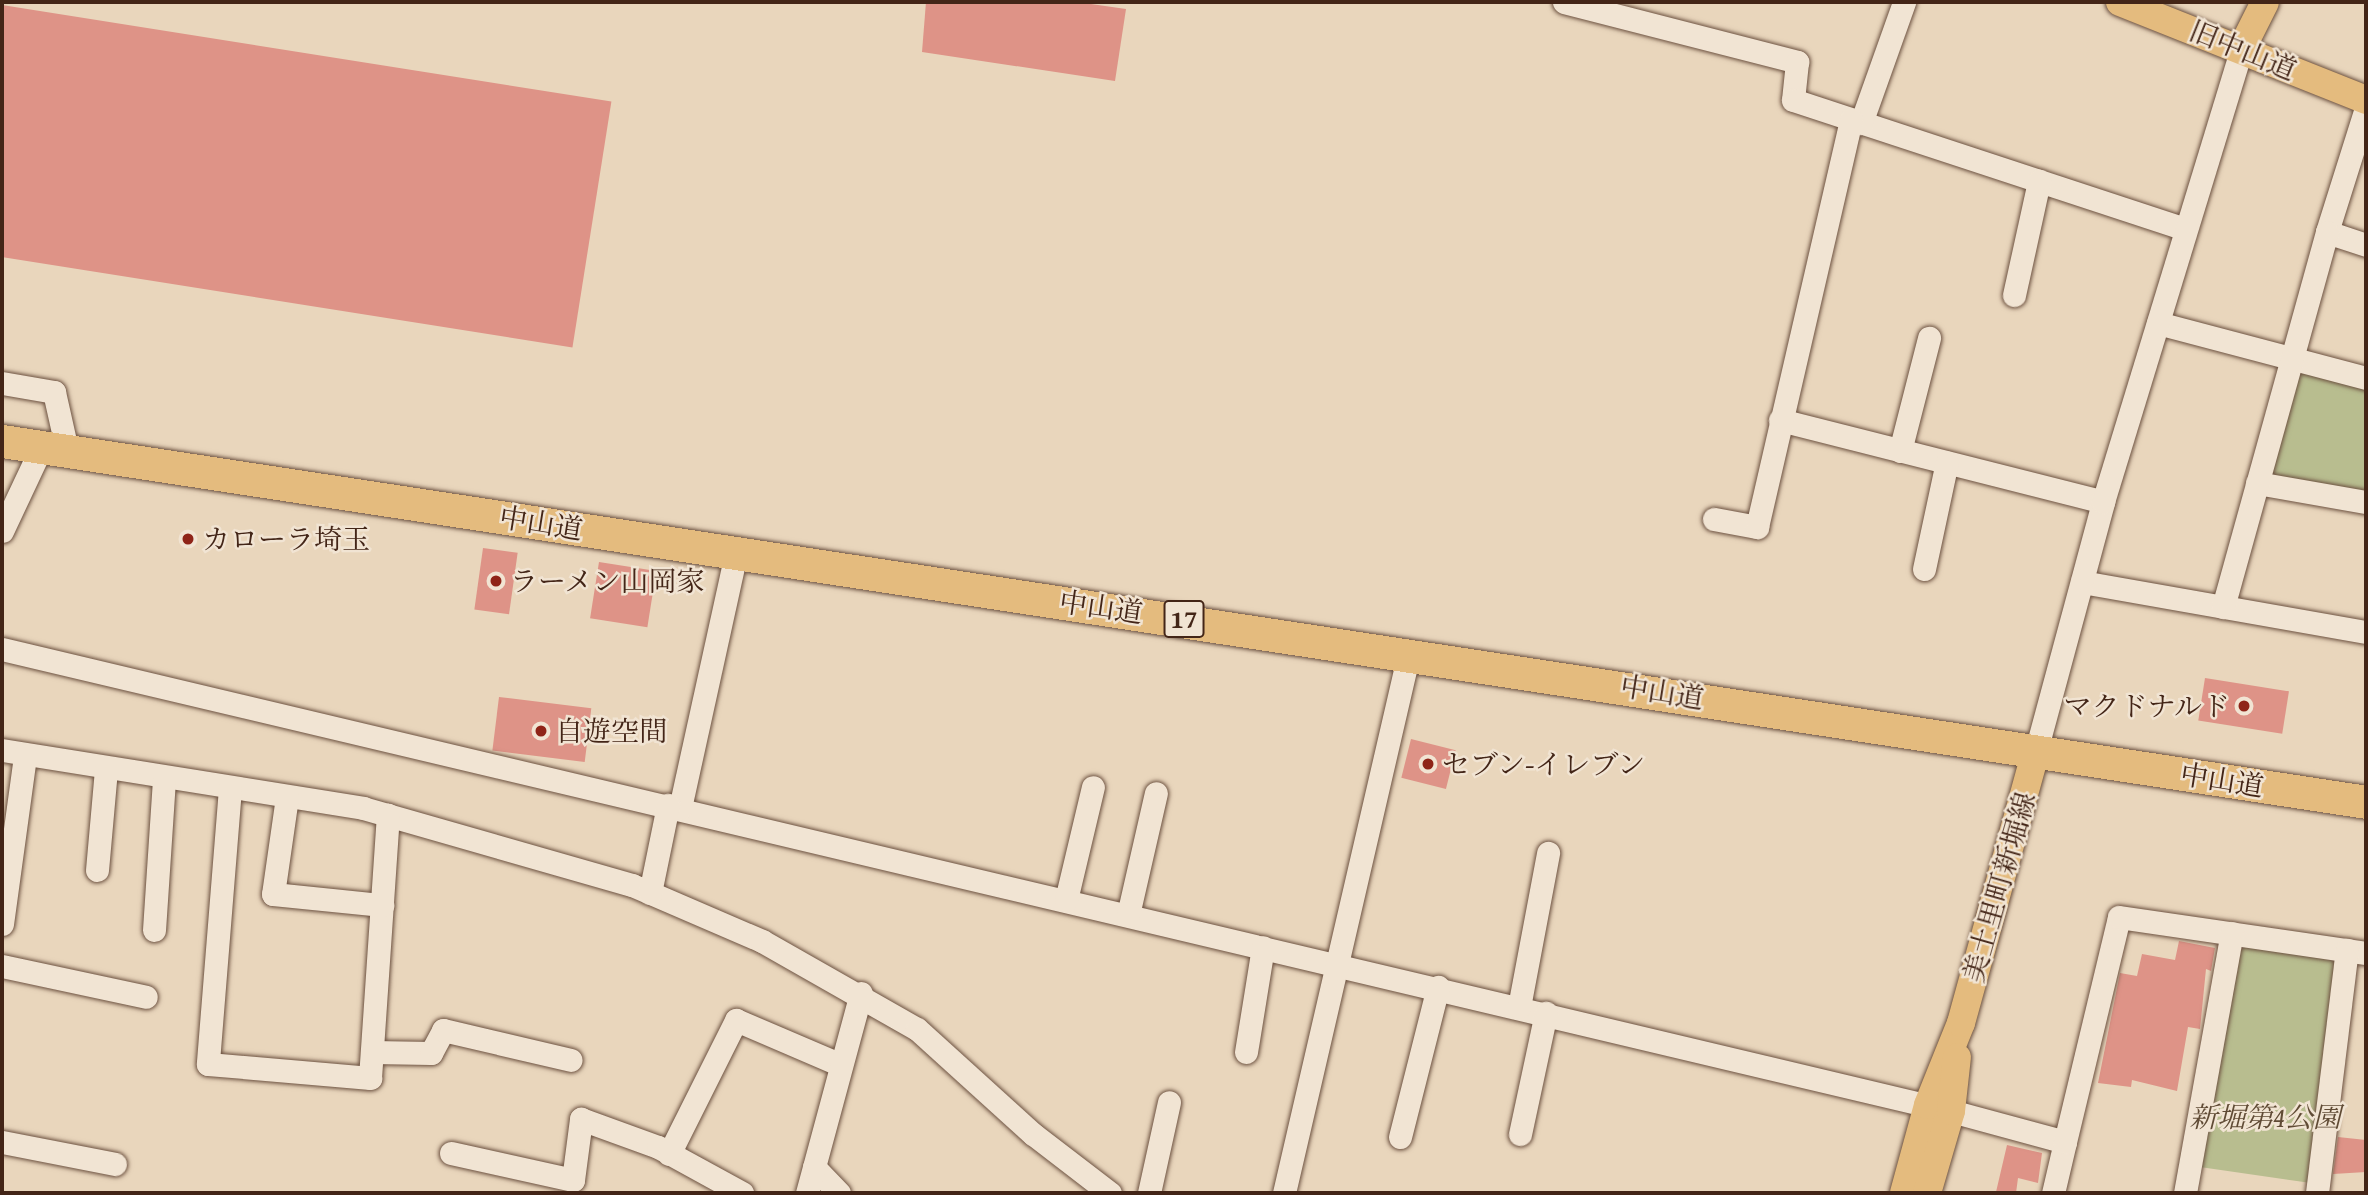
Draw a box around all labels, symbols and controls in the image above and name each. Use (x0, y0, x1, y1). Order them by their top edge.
street label: 旧中山道 (2185, 13, 2301, 87)
street label: 中山道 (497, 500, 585, 546)
place label: カローラ埼玉 (202, 522, 370, 556)
marker: カローラ埼玉 (180, 531, 196, 547)
place label: ラーメン山岡家 (510, 564, 706, 598)
marker: ラーメン山岡家 (488, 573, 504, 589)
street label: 中山道 (1057, 585, 1145, 629)
road number: 17 (1163, 596, 1205, 642)
street label: 中山道 (1618, 669, 1706, 715)
place label: マクドナルド (2062, 689, 2230, 723)
marker: マクドナルド (2236, 698, 2252, 714)
place label: 自遊空間 (555, 714, 667, 748)
marker: 自遊空間 (533, 723, 549, 739)
place label: セブン-イレブン (1442, 747, 1648, 781)
marker: セブン-イレブン (1420, 756, 1436, 772)
street label: 中山道 (2178, 757, 2266, 803)
street label: 美土里町新堀線 (1956, 788, 2042, 986)
park label: 新堀第4公園 (2189, 1100, 2341, 1134)

